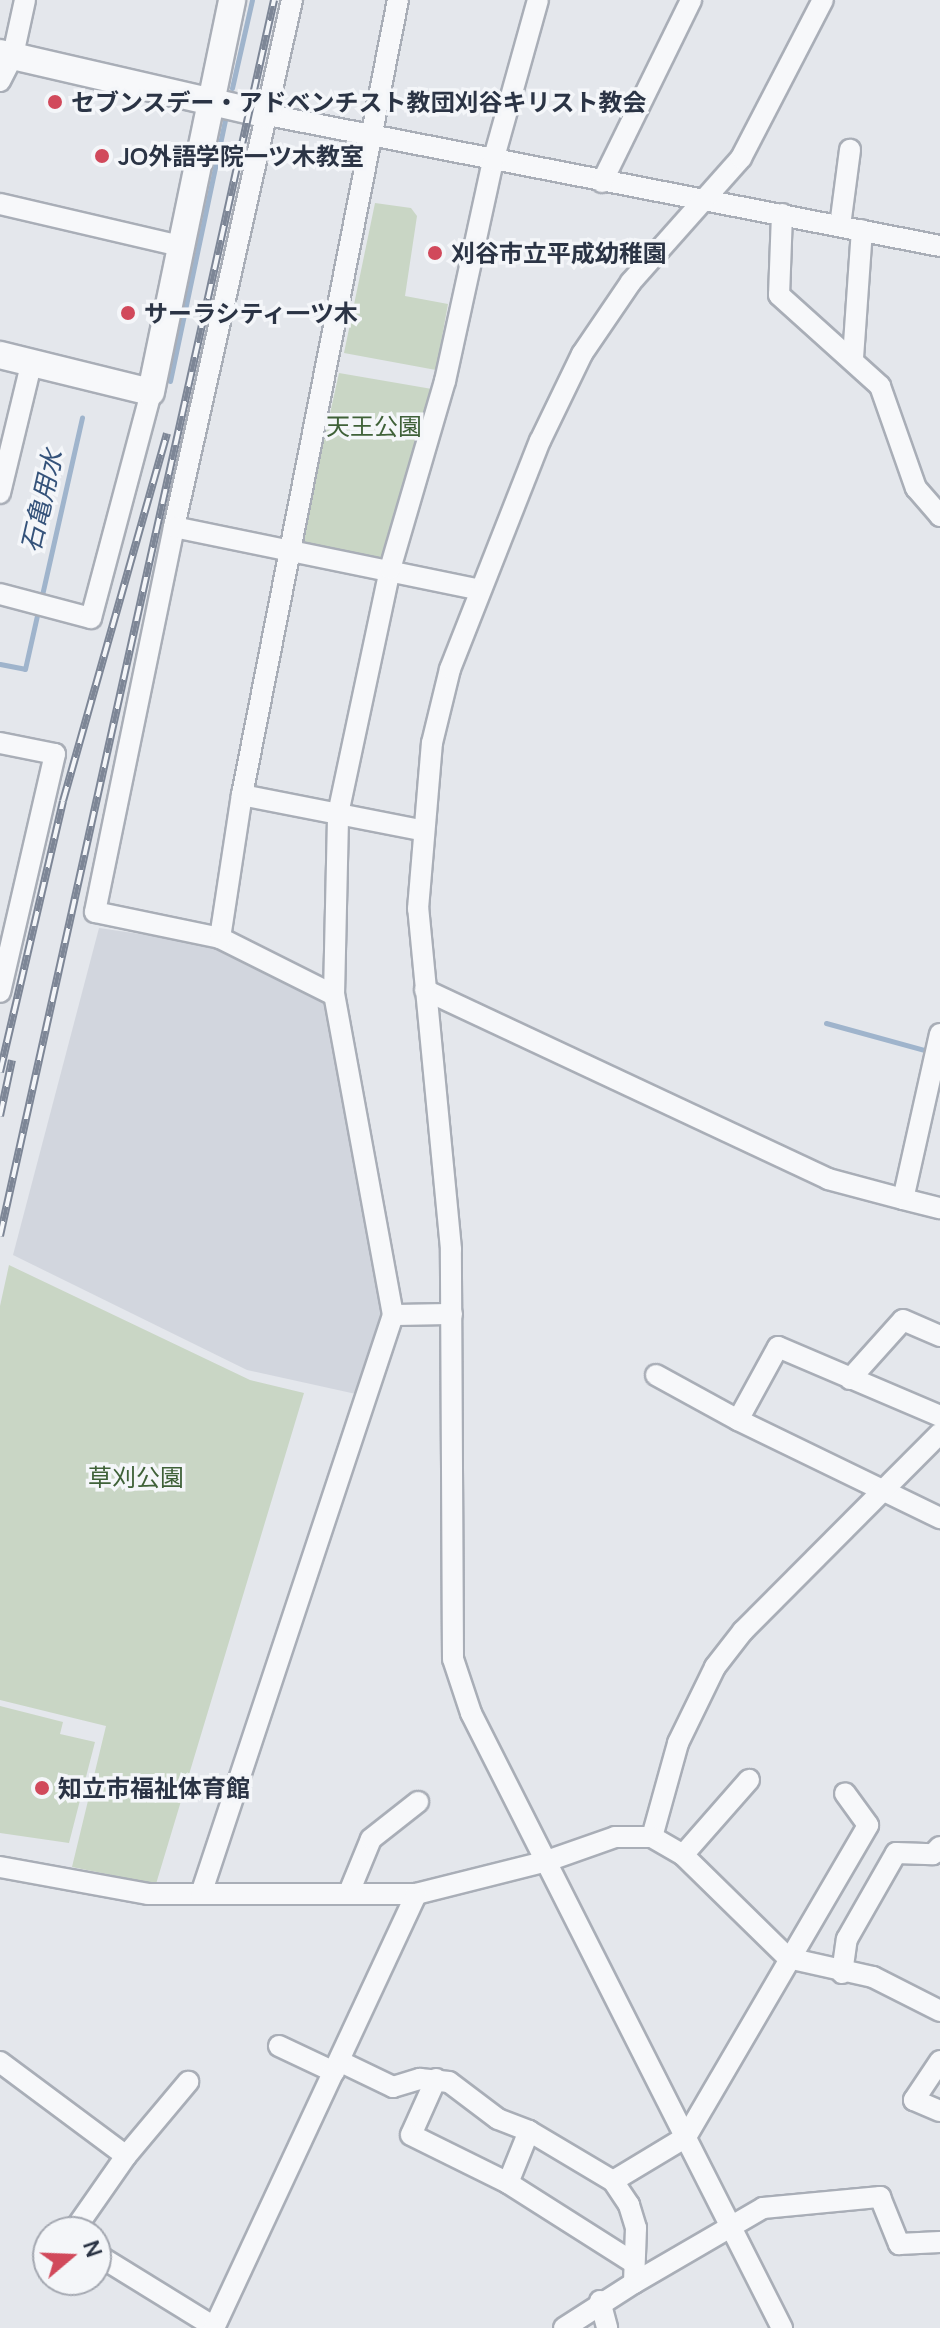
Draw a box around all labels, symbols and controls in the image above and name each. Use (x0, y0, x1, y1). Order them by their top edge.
place label: セブンスデー・アドベンチスト教団刈谷キリスト教会 (71, 88, 647, 116)
marker: セブンスデー・アドベンチスト教団刈谷キリスト教会 (46, 93, 64, 111)
place label: JO外語学院一ツ木教室 (118, 142, 364, 170)
marker: JO外語学院一ツ木教室 (93, 147, 111, 165)
place label: 刈谷市立平成幼稚園 (451, 239, 667, 267)
marker: 刈谷市立平成幼稚園 (426, 244, 444, 262)
place label: サーラシティ一ツ木 (144, 299, 360, 327)
marker: サーラシティ一ツ木 (119, 304, 137, 322)
park label: 天王公園 (326, 412, 422, 440)
water label: 石亀用水 (15, 447, 69, 555)
park label: 草刈公園 (88, 1463, 184, 1491)
place label: 知立市福祉体育館 (58, 1774, 250, 1802)
marker: 知立市福祉体育館 (33, 1779, 51, 1797)
north arrow (32, 2216, 112, 2296)
text: N (76, 2236, 110, 2261)

